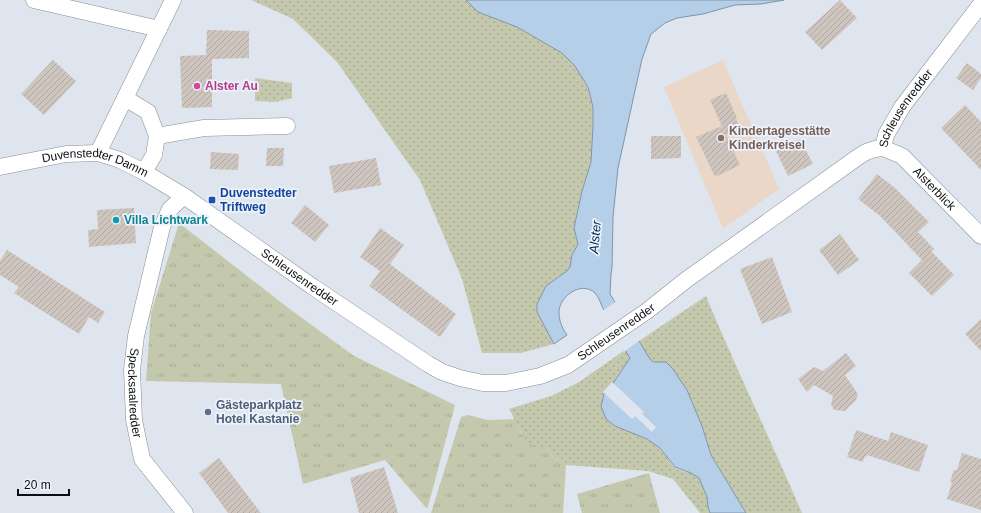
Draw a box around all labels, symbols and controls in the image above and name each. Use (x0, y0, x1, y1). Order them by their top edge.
street label: Schleusenredder (876, 66, 935, 149)
place label: Alster Au (205, 79, 258, 93)
marker: Alster Au (192, 81, 202, 91)
place label: Kindertagesstätte Kinderkreisel (729, 124, 831, 152)
marker: Kindertagesstätte Kinderkreisel (716, 133, 726, 143)
street label: Duvenstedter Damm (41, 146, 151, 180)
street label: Alsterblick (910, 164, 959, 214)
place label: Duvenstedter Triftweg (220, 186, 297, 214)
marker: Duvenstedter Triftweg (207, 195, 217, 205)
place label: Villa Lichtwark (124, 213, 208, 227)
marker: Villa Lichtwark (111, 215, 121, 225)
water label: Alster (586, 219, 604, 255)
street label: Schleusenredder (258, 245, 341, 309)
street label: Schleusenredder (575, 300, 658, 363)
street label: Specksaalredder (125, 347, 144, 439)
place label: Gästeparkplatz Hotel Kastanie (216, 398, 302, 426)
marker: Gästeparkplatz Hotel Kastanie (203, 407, 213, 417)
scale bar (18, 471, 69, 497)
text: 20 m (24, 478, 51, 492)

